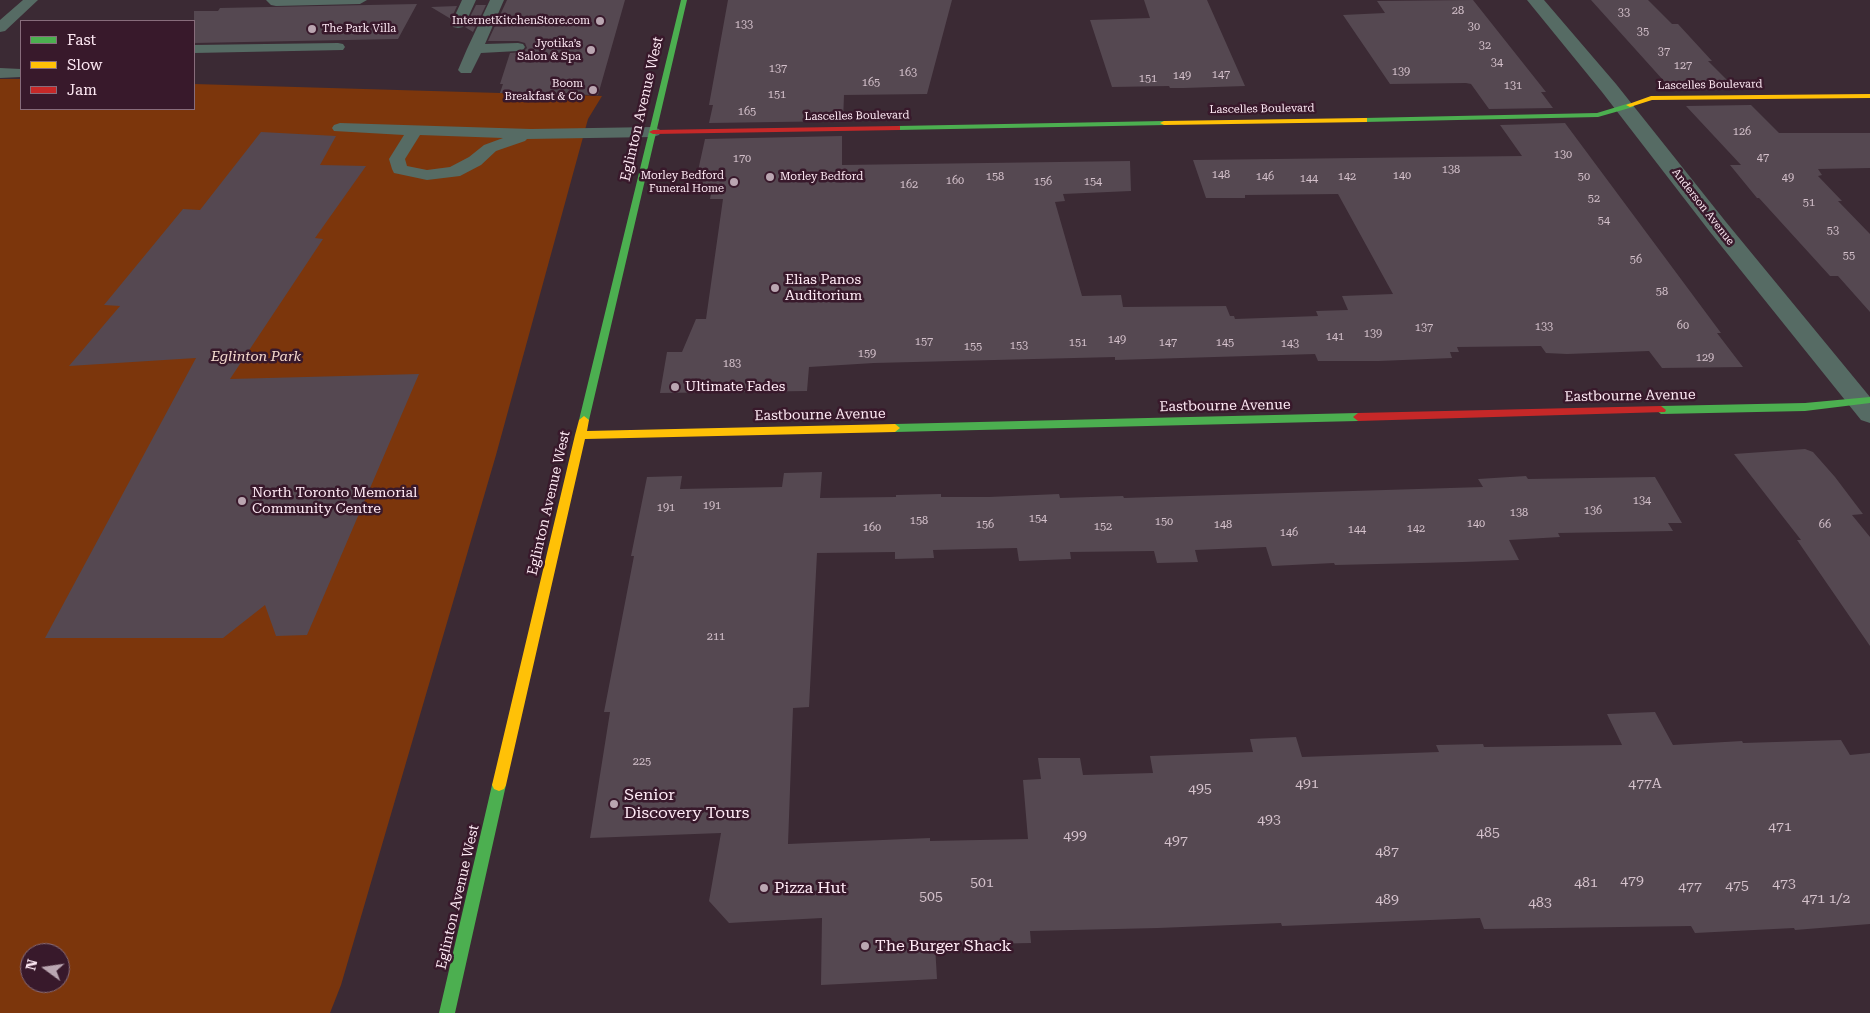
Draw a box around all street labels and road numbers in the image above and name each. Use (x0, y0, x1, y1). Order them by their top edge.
street label: Eglinton Avenue West (617, 35, 667, 183)
street label: Lascelles Boulevard (1657, 77, 1763, 93)
street label: Lascelles Boulevard (1209, 101, 1315, 117)
street label: Lascelles Boulevard (804, 108, 910, 124)
street label: Anderson Avenue (1669, 166, 1737, 248)
street label: Eastbourne Avenue (1564, 386, 1696, 406)
street label: Eastbourne Avenue (1159, 396, 1291, 416)
street label: Eastbourne Avenue (754, 405, 886, 425)
street label: Eglinton Avenue West (524, 429, 574, 577)
street label: Eglinton Avenue West (433, 823, 483, 971)

